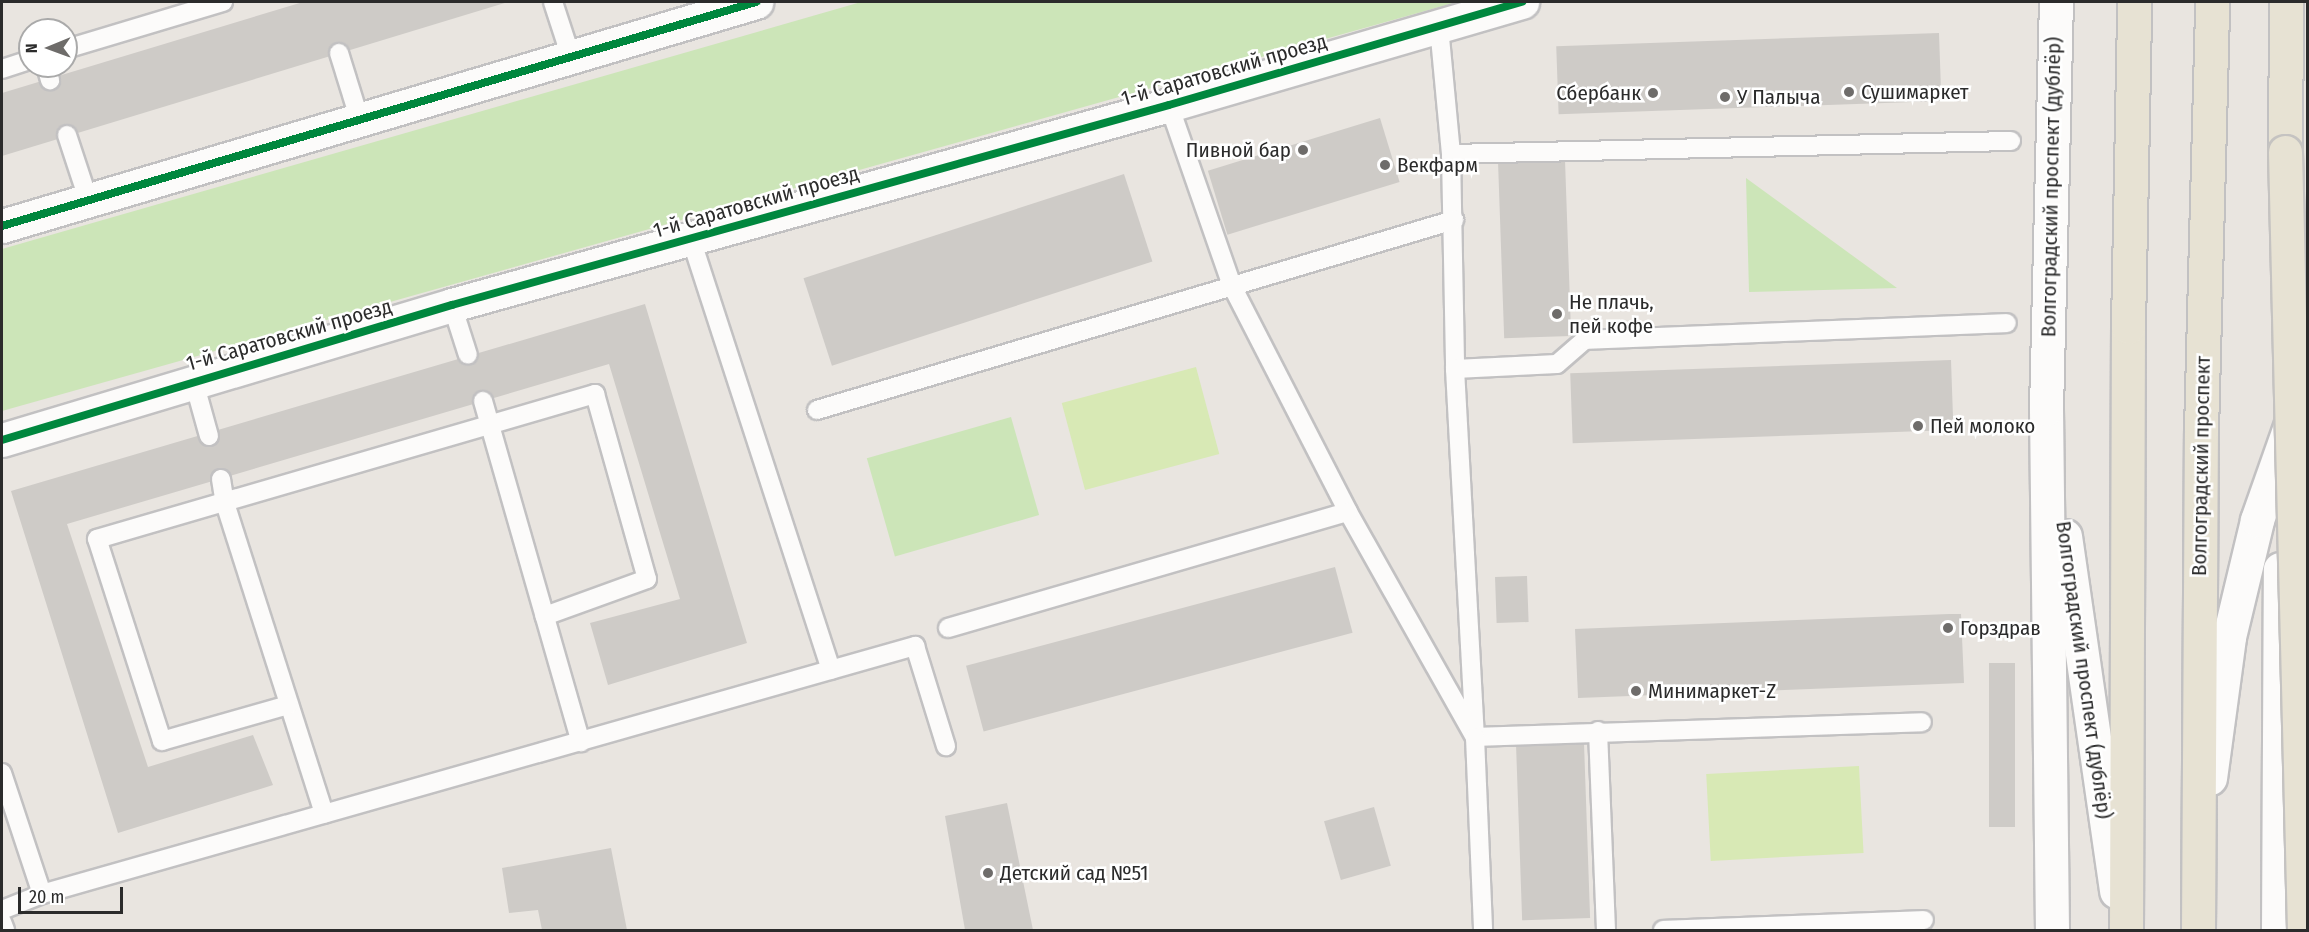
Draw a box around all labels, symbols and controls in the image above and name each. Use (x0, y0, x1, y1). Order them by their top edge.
north arrow (18, 18, 78, 78)
street label: 1-й Саратовский проезд (1118, 29, 1330, 111)
street label: Волгоградский проспект (дублёр) (2036, 37, 2066, 337)
text: N (22, 43, 41, 53)
place label: Сушимаркет (1861, 79, 1969, 105)
place label: Сбербанк (1556, 80, 1641, 106)
place label: У Палыча (1737, 84, 1821, 110)
marker: Сушимаркет (1842, 85, 1856, 99)
marker: Сбербанк (1646, 86, 1660, 100)
marker: У Палыча (1718, 90, 1732, 104)
place label: Пивной бар (1186, 137, 1291, 163)
marker: Пивной бар (1296, 143, 1310, 157)
place label: Векфарм (1397, 152, 1478, 178)
marker: Векфарм (1378, 158, 1392, 172)
street label: 1-й Саратовский проезд (650, 161, 862, 243)
place label: Не плачь, пей кофе (1569, 289, 1654, 339)
street label: 1-й Саратовский проезд (183, 294, 395, 376)
marker: Не плачь, пей кофе (1550, 307, 1564, 321)
street label: Волгоградский проспект (2186, 356, 2216, 576)
place label: Пей молоко (1930, 413, 2035, 439)
marker: Пей молоко (1911, 419, 1925, 433)
street label: Волгоградский проспект (дублёр) (2051, 519, 2117, 821)
place label: Горздрав (1960, 615, 2041, 641)
marker: Горздрав (1941, 621, 1955, 635)
place label: Минимаркет-Z (1648, 678, 1776, 704)
marker: Минимаркет-Z (1629, 684, 1643, 698)
place label: Детский сад №51 (1000, 860, 1148, 886)
marker: Детский сад №51 (981, 866, 995, 880)
scale bar (21, 875, 126, 913)
text: 20 m (29, 886, 64, 908)

